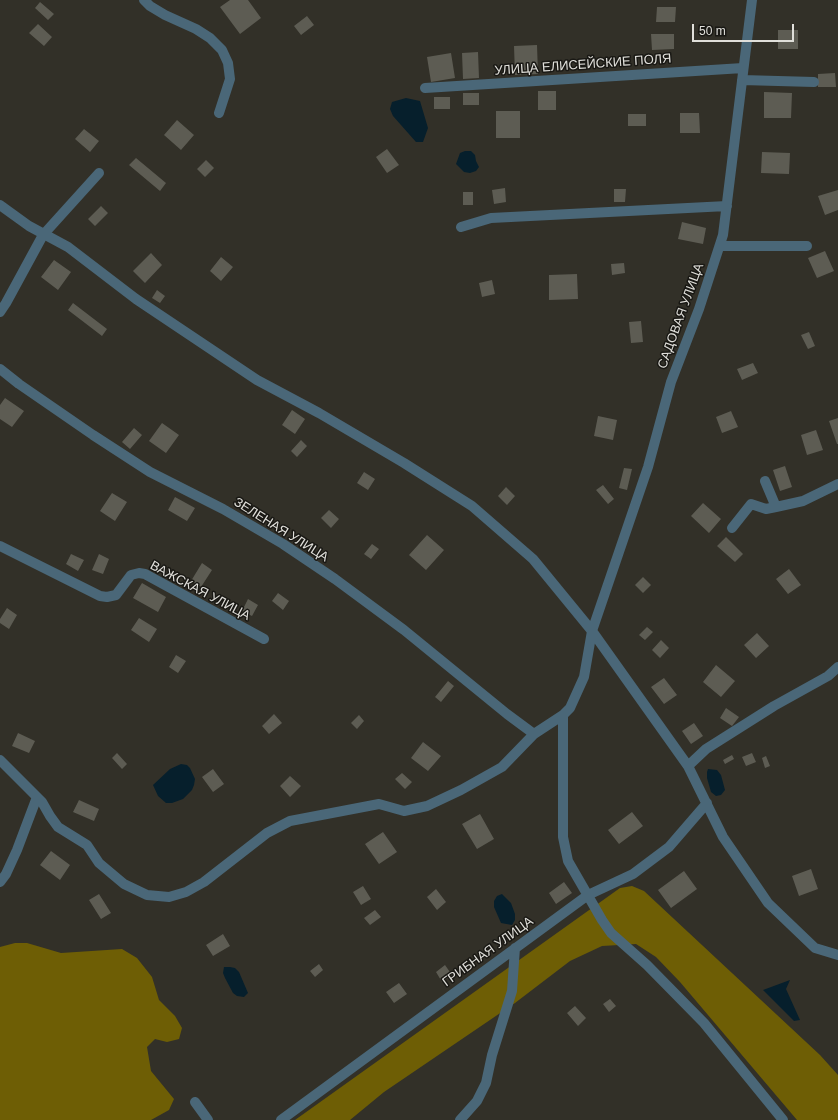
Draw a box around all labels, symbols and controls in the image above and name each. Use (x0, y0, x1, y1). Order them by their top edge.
scale bar (694, 16, 796, 42)
text: 50 m (699, 24, 726, 38)
street label: УЛИЦА ЕЛИСЕЙСКИЕ ПОЛЯ (494, 51, 672, 79)
street label: САДОВАЯ УЛИЦА (655, 261, 707, 371)
street label: ЗЕЛЕНАЯ УЛИЦА (231, 495, 331, 565)
street label: ВАЖСКАЯ УЛИЦА (147, 558, 253, 624)
street label: ГРИБНАЯ УЛИЦА (439, 914, 537, 990)

